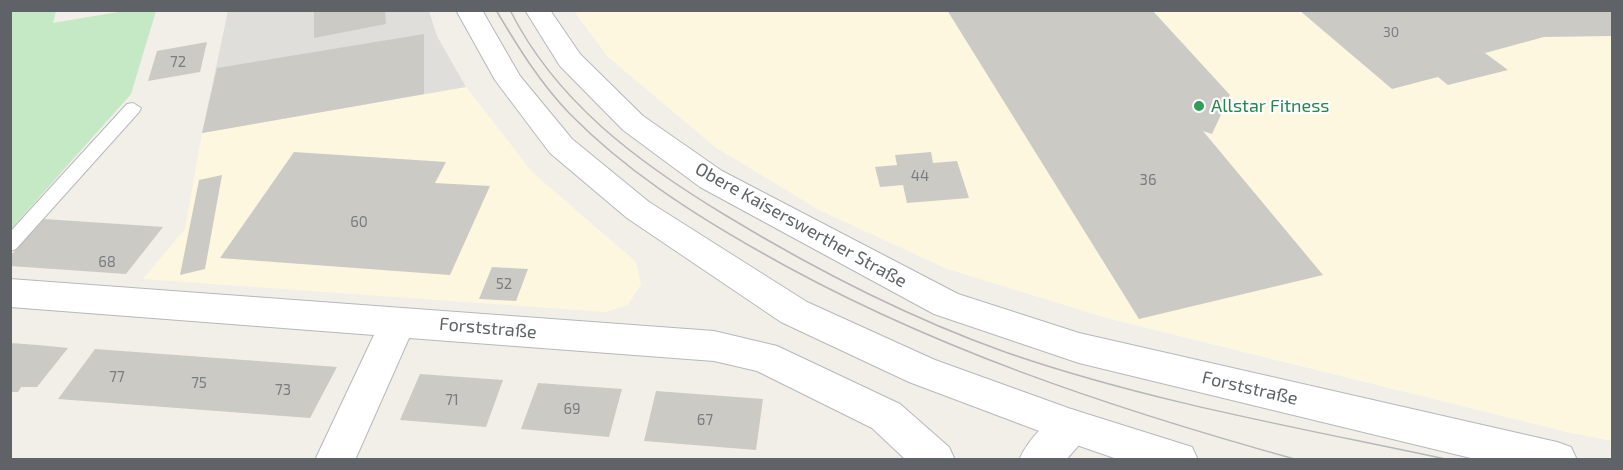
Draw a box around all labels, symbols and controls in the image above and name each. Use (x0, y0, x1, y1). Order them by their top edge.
house number: 30 (1383, 24, 1399, 40)
house number: 72 (170, 53, 186, 71)
place label: Allstar Fitness (1211, 95, 1329, 117)
marker: Allstar Fitness (1192, 99, 1206, 113)
street label: Obere Kaiserswerther Straße (692, 158, 910, 292)
house number: 44 (911, 167, 929, 185)
house number: 36 (1140, 171, 1156, 189)
house number: 60 (350, 213, 368, 231)
house number: 68 (98, 253, 116, 271)
house number: 52 (496, 275, 512, 293)
street label: Forststraße (438, 313, 538, 343)
street label: Forststraße (1200, 366, 1300, 410)
house number: 77 (109, 368, 125, 386)
house number: 75 (191, 374, 207, 392)
house number: 73 (275, 381, 291, 399)
house number: 71 (445, 391, 459, 409)
house number: 69 (563, 400, 581, 418)
house number: 67 (697, 411, 713, 429)

